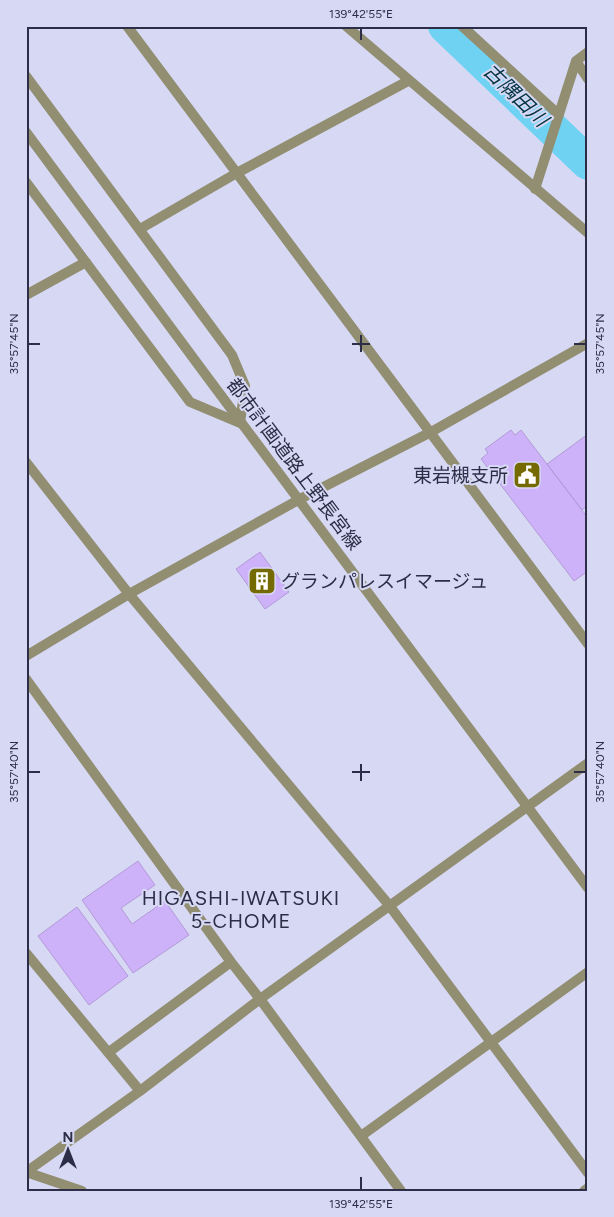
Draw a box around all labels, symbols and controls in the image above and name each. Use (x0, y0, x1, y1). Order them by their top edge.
text: 139°42'55"E (329, 7, 393, 21)
water label: 古隅田川 (479, 59, 555, 133)
text: 35°57'45"N (7, 313, 21, 375)
text: 35°57'45"N (593, 313, 607, 375)
street label: 都市計画道路上野長宮線 (222, 374, 366, 554)
public building icon: 東岩槻支所 (512, 460, 542, 490)
place label: 東岩槻支所 (413, 464, 508, 487)
building icon: グランパレスイマージュ (247, 566, 277, 596)
place label: グランパレスイマージュ (281, 570, 488, 593)
text: 35°57'40"N (7, 741, 21, 803)
text: 35°57'40"N (593, 741, 607, 803)
district label: HIGASHI-IWATSUKI 5-CHOME (142, 886, 340, 933)
north arrow (42, 1124, 92, 1174)
text: N (63, 1129, 73, 1146)
text: 139°42'55"E (329, 1197, 393, 1211)

